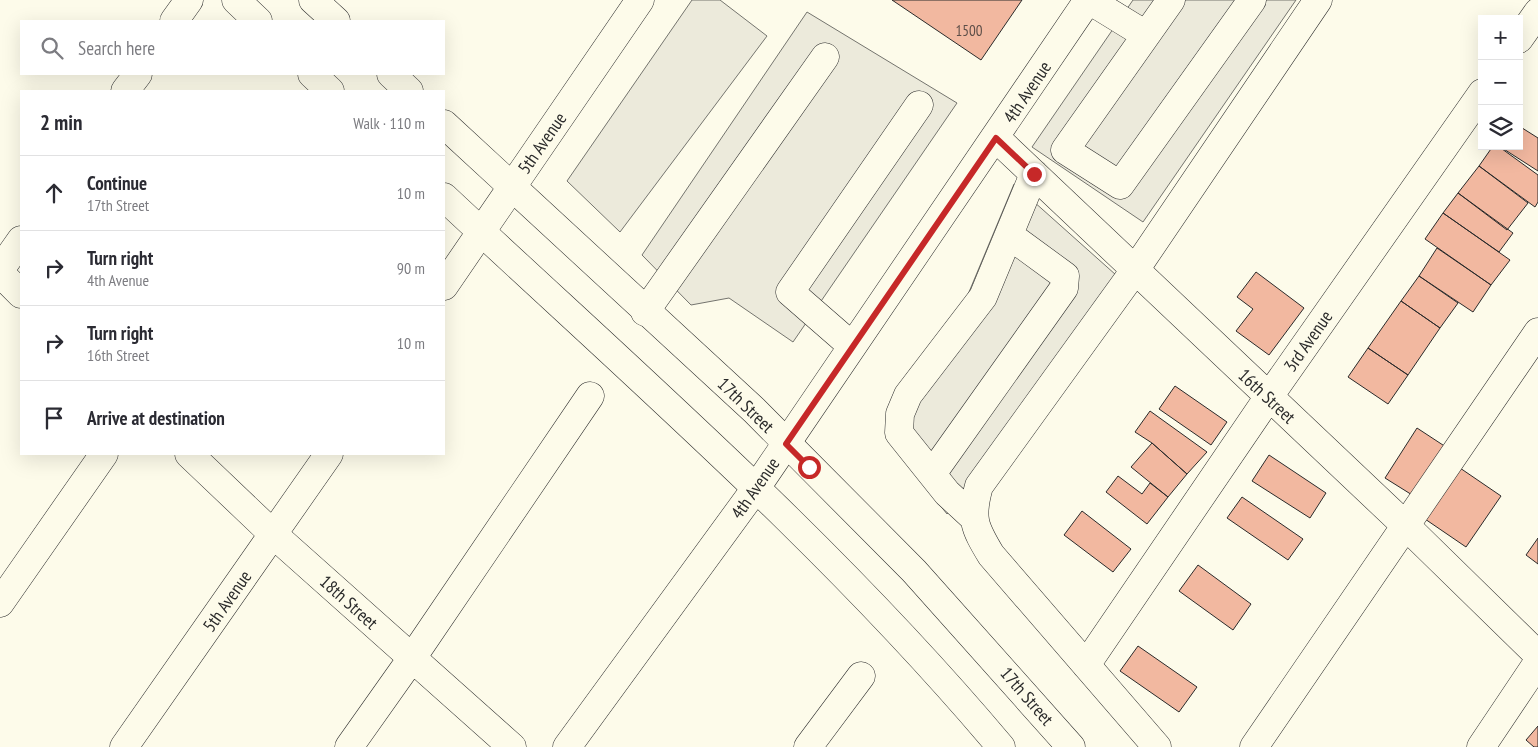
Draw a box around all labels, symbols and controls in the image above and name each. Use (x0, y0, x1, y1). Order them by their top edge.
map controls (1478, 15, 1523, 150)
button: + (1478, 15, 1523, 60)
search box (20, 20, 445, 75)
house number: 1500 (955, 21, 983, 40)
icon: search (38, 34, 66, 62)
text: Search here (78, 36, 155, 60)
street label: 4th Avenue (998, 57, 1056, 127)
button: − (1478, 60, 1523, 105)
button: layers (1478, 105, 1523, 150)
street label: 5th Avenue (513, 108, 571, 178)
text: 2 min (40, 109, 82, 136)
text: Walk · 110 m (353, 113, 425, 133)
route end (1023, 163, 1046, 186)
text: Continue (87, 171, 147, 195)
icon: ahead (40, 179, 68, 207)
text: 10 m (397, 183, 425, 203)
text: 17th Street (87, 195, 149, 215)
text: Turn right (87, 246, 153, 270)
icon: right (40, 254, 68, 282)
text: 90 m (397, 258, 425, 278)
text: 4th Avenue (87, 270, 149, 290)
street label: 3rd Avenue (1279, 306, 1337, 376)
text: Turn right (87, 321, 153, 345)
icon: right (40, 329, 68, 357)
text: 10 m (397, 333, 425, 353)
text: 16th Street (87, 345, 149, 365)
street label: 16th Street (1234, 364, 1301, 428)
street label: 17th Street (713, 372, 779, 438)
icon: arrive (40, 404, 68, 432)
text: Arrive at destination (87, 406, 225, 430)
street label: 4th Avenue (726, 453, 784, 523)
route start (798, 456, 821, 479)
street label: 5th Avenue (198, 566, 256, 636)
street label: 18th Street (315, 570, 383, 634)
street label: 17th Street (995, 662, 1059, 730)

